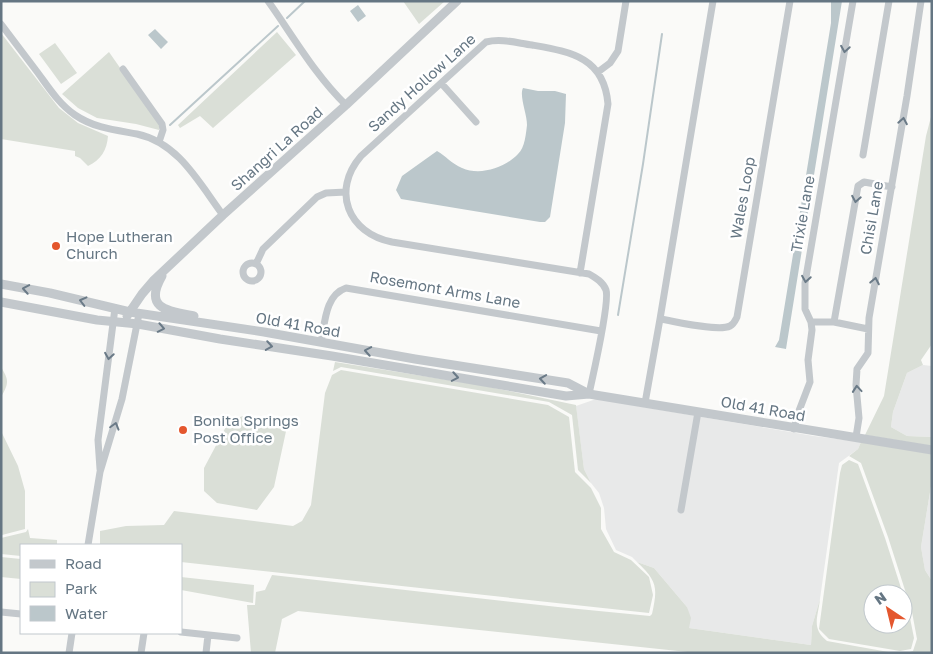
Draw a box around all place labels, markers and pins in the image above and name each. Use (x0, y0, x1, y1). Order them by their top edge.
place label: Hope Lutheran Church (66, 227, 173, 262)
marker: Hope Lutheran Church (50, 240, 62, 252)
place label: Bonita Springs Post Office (193, 411, 299, 446)
marker: Bonita Springs Post Office (177, 424, 189, 436)

